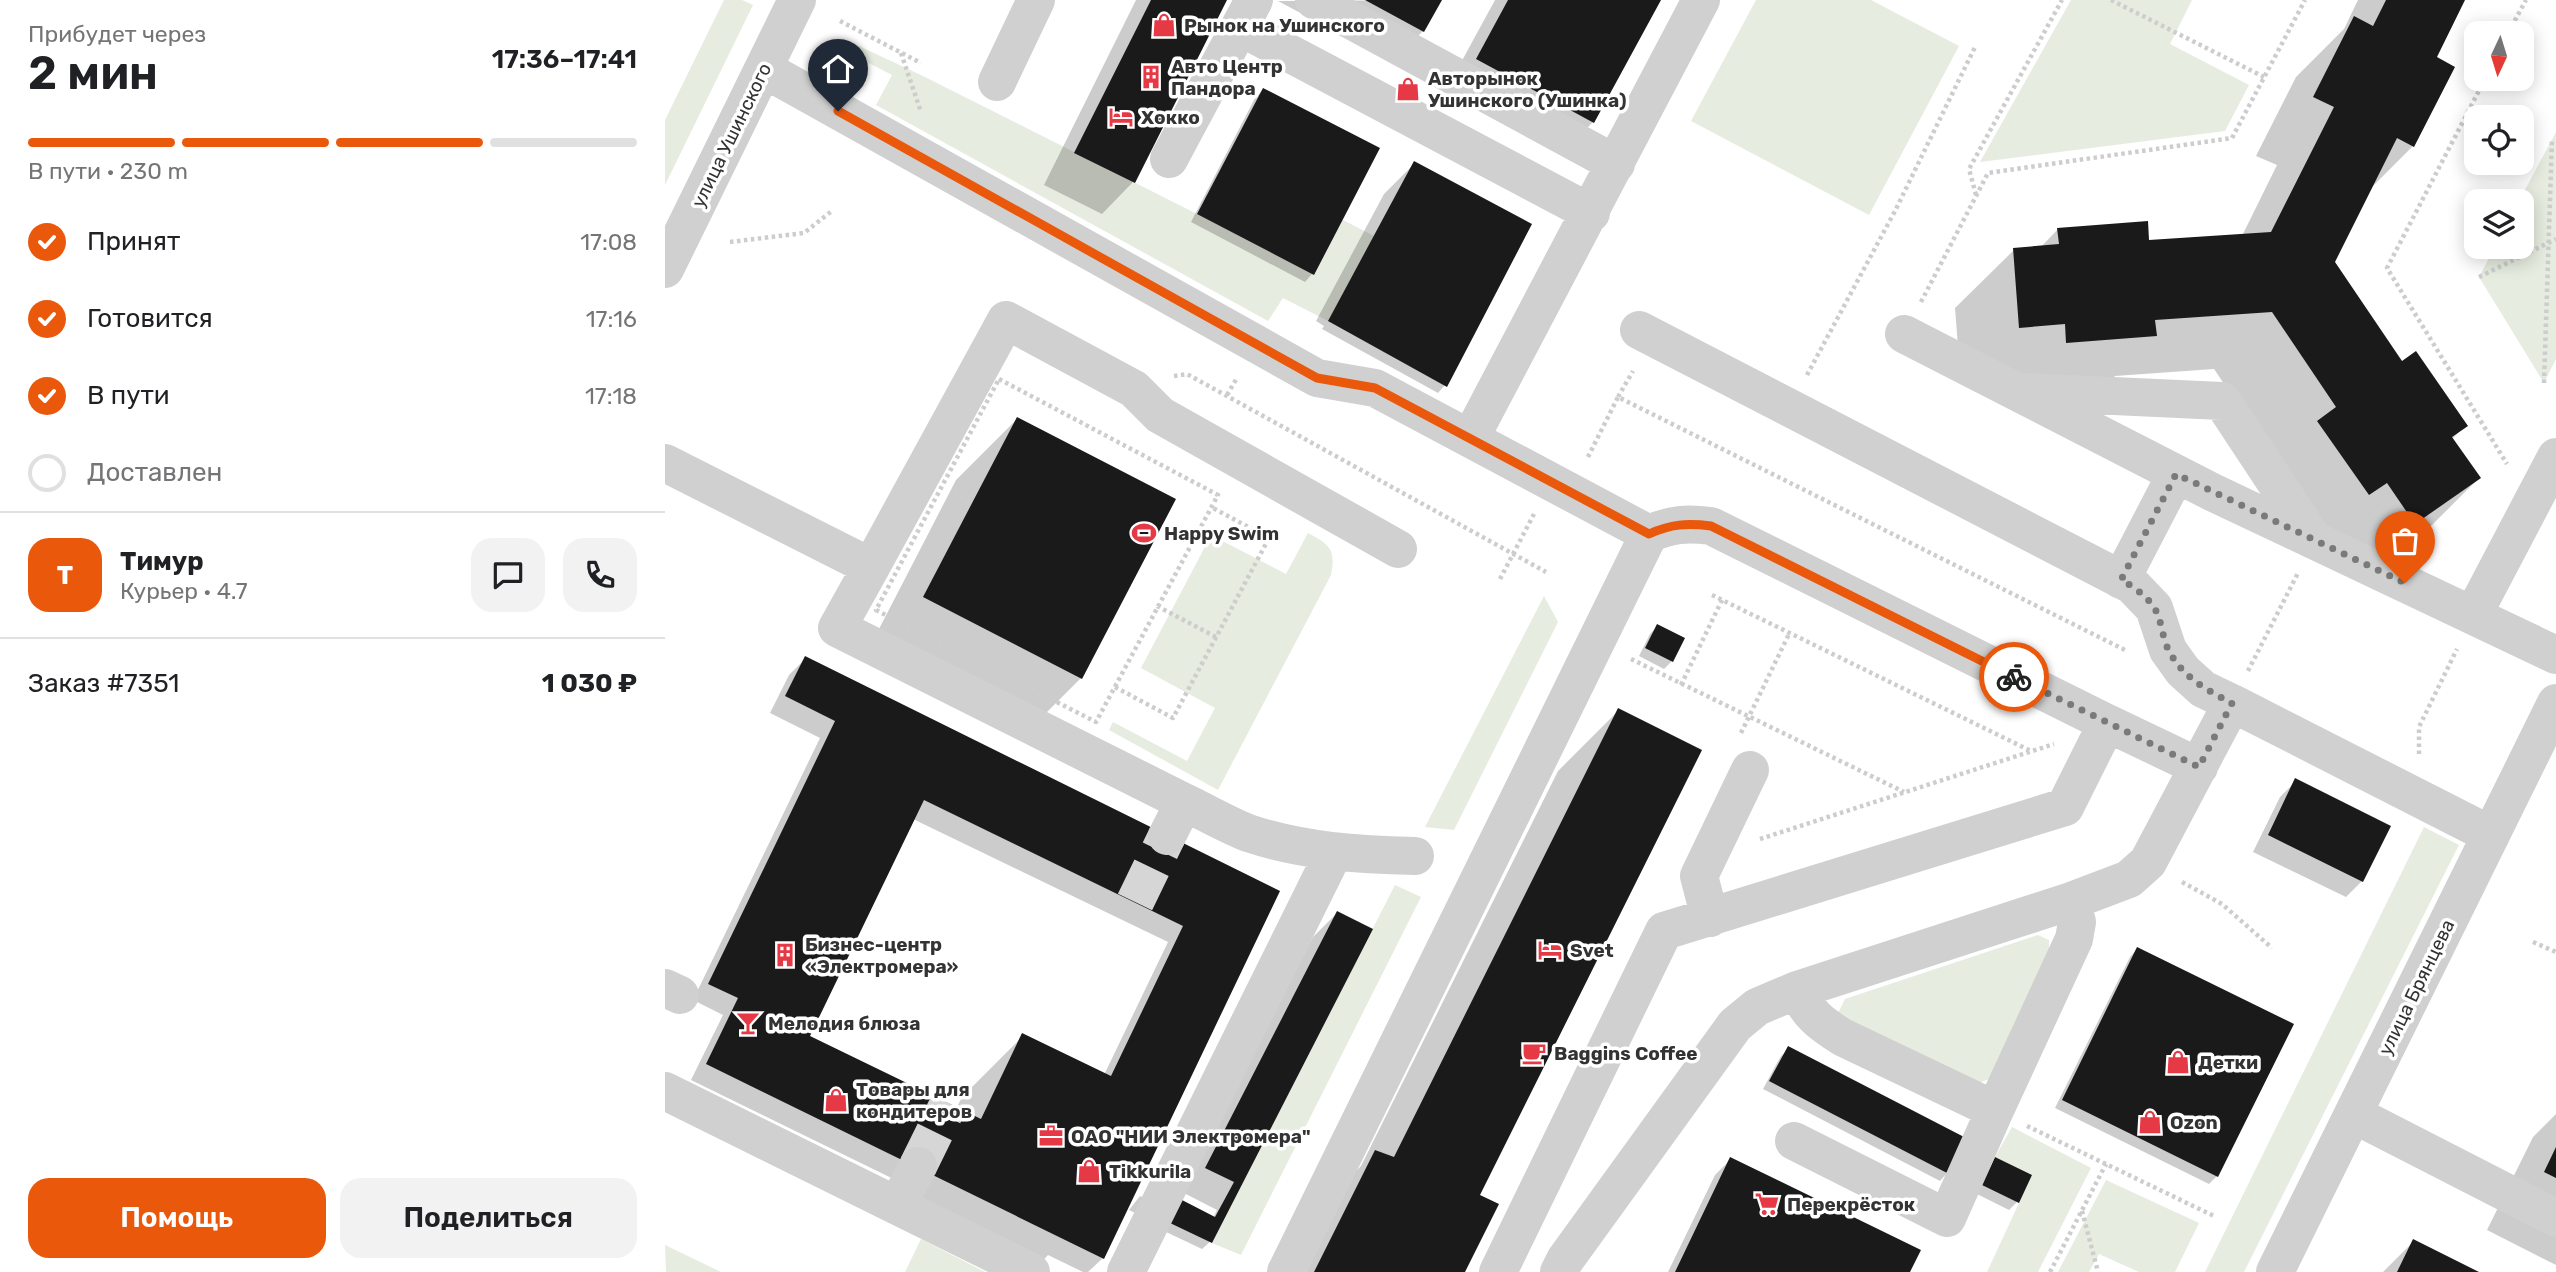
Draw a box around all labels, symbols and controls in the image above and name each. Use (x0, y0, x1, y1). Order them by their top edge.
shop icon: Рынок на Ушинского (1150, 11, 1178, 39)
place label: Рынок на Ушинского (1184, 14, 1385, 37)
text: Прибудет через (28, 20, 206, 48)
north arrow (2464, 21, 2534, 91)
map controls (2464, 21, 2534, 259)
pin (808, 39, 868, 111)
text: 17:36–17:41 (492, 44, 637, 75)
text: 2 мин (28, 46, 158, 101)
icon: home (819, 50, 857, 88)
place label: Авто Центр Пандора (1171, 55, 1283, 100)
street label: улица Ушинского (687, 59, 776, 211)
building icon: Авто Центр Пандора (1137, 63, 1165, 91)
place label: Авторынок Ушинского (Ушинка) (1428, 67, 1627, 112)
shop icon: Авторынок Ушинского (Ушинка) (1394, 75, 1422, 103)
hotel icon: Хокко (1107, 103, 1135, 131)
button: locate (2464, 105, 2534, 175)
place label: Хокко (1141, 106, 1200, 129)
text: В пути · 230 m (28, 157, 188, 185)
button: layers (2464, 189, 2534, 259)
icon: check (28, 223, 66, 261)
text: Принят (87, 226, 180, 257)
text: 17:08 (580, 228, 637, 256)
icon: check (28, 300, 66, 338)
text: Готовится (87, 303, 213, 334)
text: 17:16 (586, 305, 637, 333)
icon: check (28, 377, 66, 415)
text: В пути (87, 380, 170, 411)
text: 17:18 (585, 382, 637, 410)
text: Доставлен (87, 457, 222, 488)
pin (2375, 511, 2435, 583)
sports icon: Happy Swim (1130, 519, 1158, 547)
place label: Happy Swim (1164, 522, 1279, 545)
icon: bag (2386, 522, 2424, 560)
button: chat (471, 538, 545, 612)
button: phone (563, 538, 637, 612)
text: Тимур (120, 546, 204, 577)
text: Т (57, 560, 73, 591)
text: Курьер · 4.7 (120, 577, 248, 605)
courier (1979, 642, 2049, 712)
icon: bike (1995, 658, 2033, 696)
text: Заказ #7351 (28, 668, 179, 699)
text: 1 030 ₽ (542, 668, 637, 699)
street label: улица Брянцева (2374, 916, 2459, 1059)
place label: Бизнес-центр «Электромера» (805, 933, 959, 978)
hotel icon: Svet (1536, 936, 1564, 964)
place label: Svet (1570, 939, 1614, 962)
building icon: Бизнес-центр «Электромера» (771, 941, 799, 969)
bar icon: Мелодия блюза (734, 1009, 762, 1037)
place label: Мелодия блюза (768, 1012, 920, 1035)
cafe icon: Baggins Coffee (1520, 1039, 1548, 1067)
place label: Baggins Coffee (1554, 1042, 1698, 1065)
shop icon: Детки (2164, 1048, 2192, 1076)
place label: Детки (2198, 1051, 2258, 1074)
place label: Товары для кондитеров (856, 1078, 972, 1123)
shop icon: Товары для кондитеров (822, 1086, 850, 1114)
shop icon: Ozon (2136, 1108, 2164, 1136)
place label: Ozon (2170, 1111, 2218, 1134)
office icon: ОАО "НИИ Электромера" (1037, 1122, 1065, 1150)
place label: ОАО "НИИ Электромера" (1071, 1125, 1311, 1148)
shop icon: Tikkurila (1075, 1157, 1103, 1185)
place label: Tikkurila (1109, 1160, 1191, 1183)
button: Помощь (28, 1178, 326, 1258)
button: Поделиться (340, 1178, 637, 1258)
supermarket icon: Перекрёсток (1753, 1190, 1781, 1218)
place label: Перекрёсток (1787, 1193, 1916, 1216)

